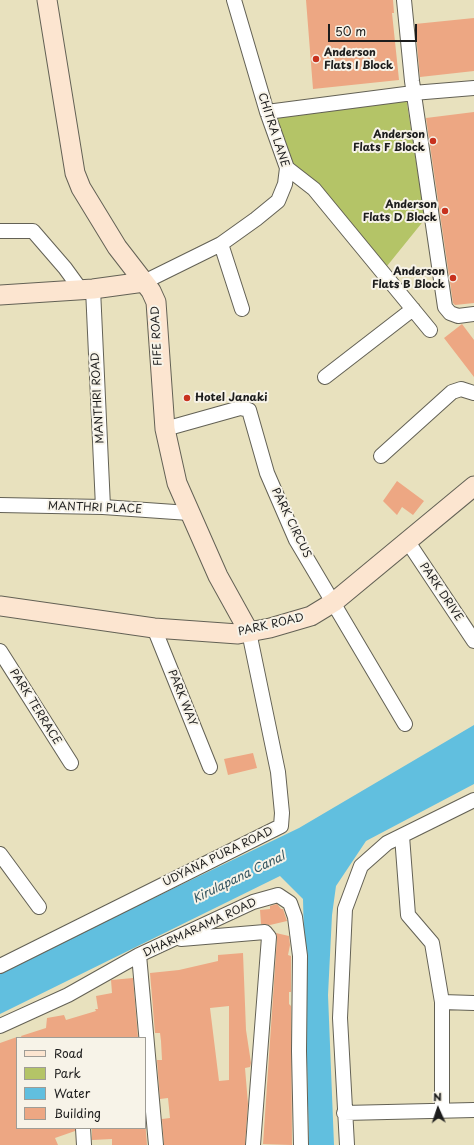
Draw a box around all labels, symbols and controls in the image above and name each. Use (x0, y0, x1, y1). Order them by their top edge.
scale bar (330, 16, 419, 42)
text: 50 m (335, 22, 366, 40)
place label: Anderson Flats I Block (324, 46, 393, 72)
marker: Anderson Flats I Block (311, 54, 321, 64)
street label: CHITRA LANE (255, 91, 291, 169)
place label: Anderson Flats F Block (353, 128, 425, 154)
marker: Anderson Flats F Block (428, 136, 438, 146)
place label: Anderson Flats D Block (363, 198, 437, 224)
marker: Anderson Flats D Block (440, 206, 450, 216)
place label: Anderson Flats B Block (372, 265, 445, 291)
marker: Anderson Flats B Block (448, 273, 458, 283)
street label: FIFE ROAD (149, 306, 165, 366)
street label: MANTHRI ROAD (89, 352, 107, 444)
place label: Hotel Janaki (195, 391, 267, 405)
marker: Hotel Janaki (182, 393, 192, 403)
street label: PARK CIRCUS (268, 486, 314, 560)
street label: MANTHRI PLACE (48, 500, 142, 516)
street label: PARK DRIVE (417, 560, 465, 624)
street label: PARK ROAD (237, 611, 305, 639)
street label: PARK TERRACE (6, 667, 64, 747)
street label: PARK WAY (165, 668, 199, 728)
street label: UDYANA PURA ROAD (161, 825, 275, 889)
water label: Kirulapana Canal (191, 849, 287, 907)
street label: DHARMARAMA ROAD (141, 896, 259, 960)
legend (16, 1037, 146, 1129)
text: Road (54, 1044, 83, 1062)
text: Park (54, 1064, 81, 1082)
text: Water (54, 1084, 90, 1102)
text: N (433, 1088, 442, 1105)
north arrow (418, 1089, 458, 1129)
text: Building (54, 1104, 101, 1122)

